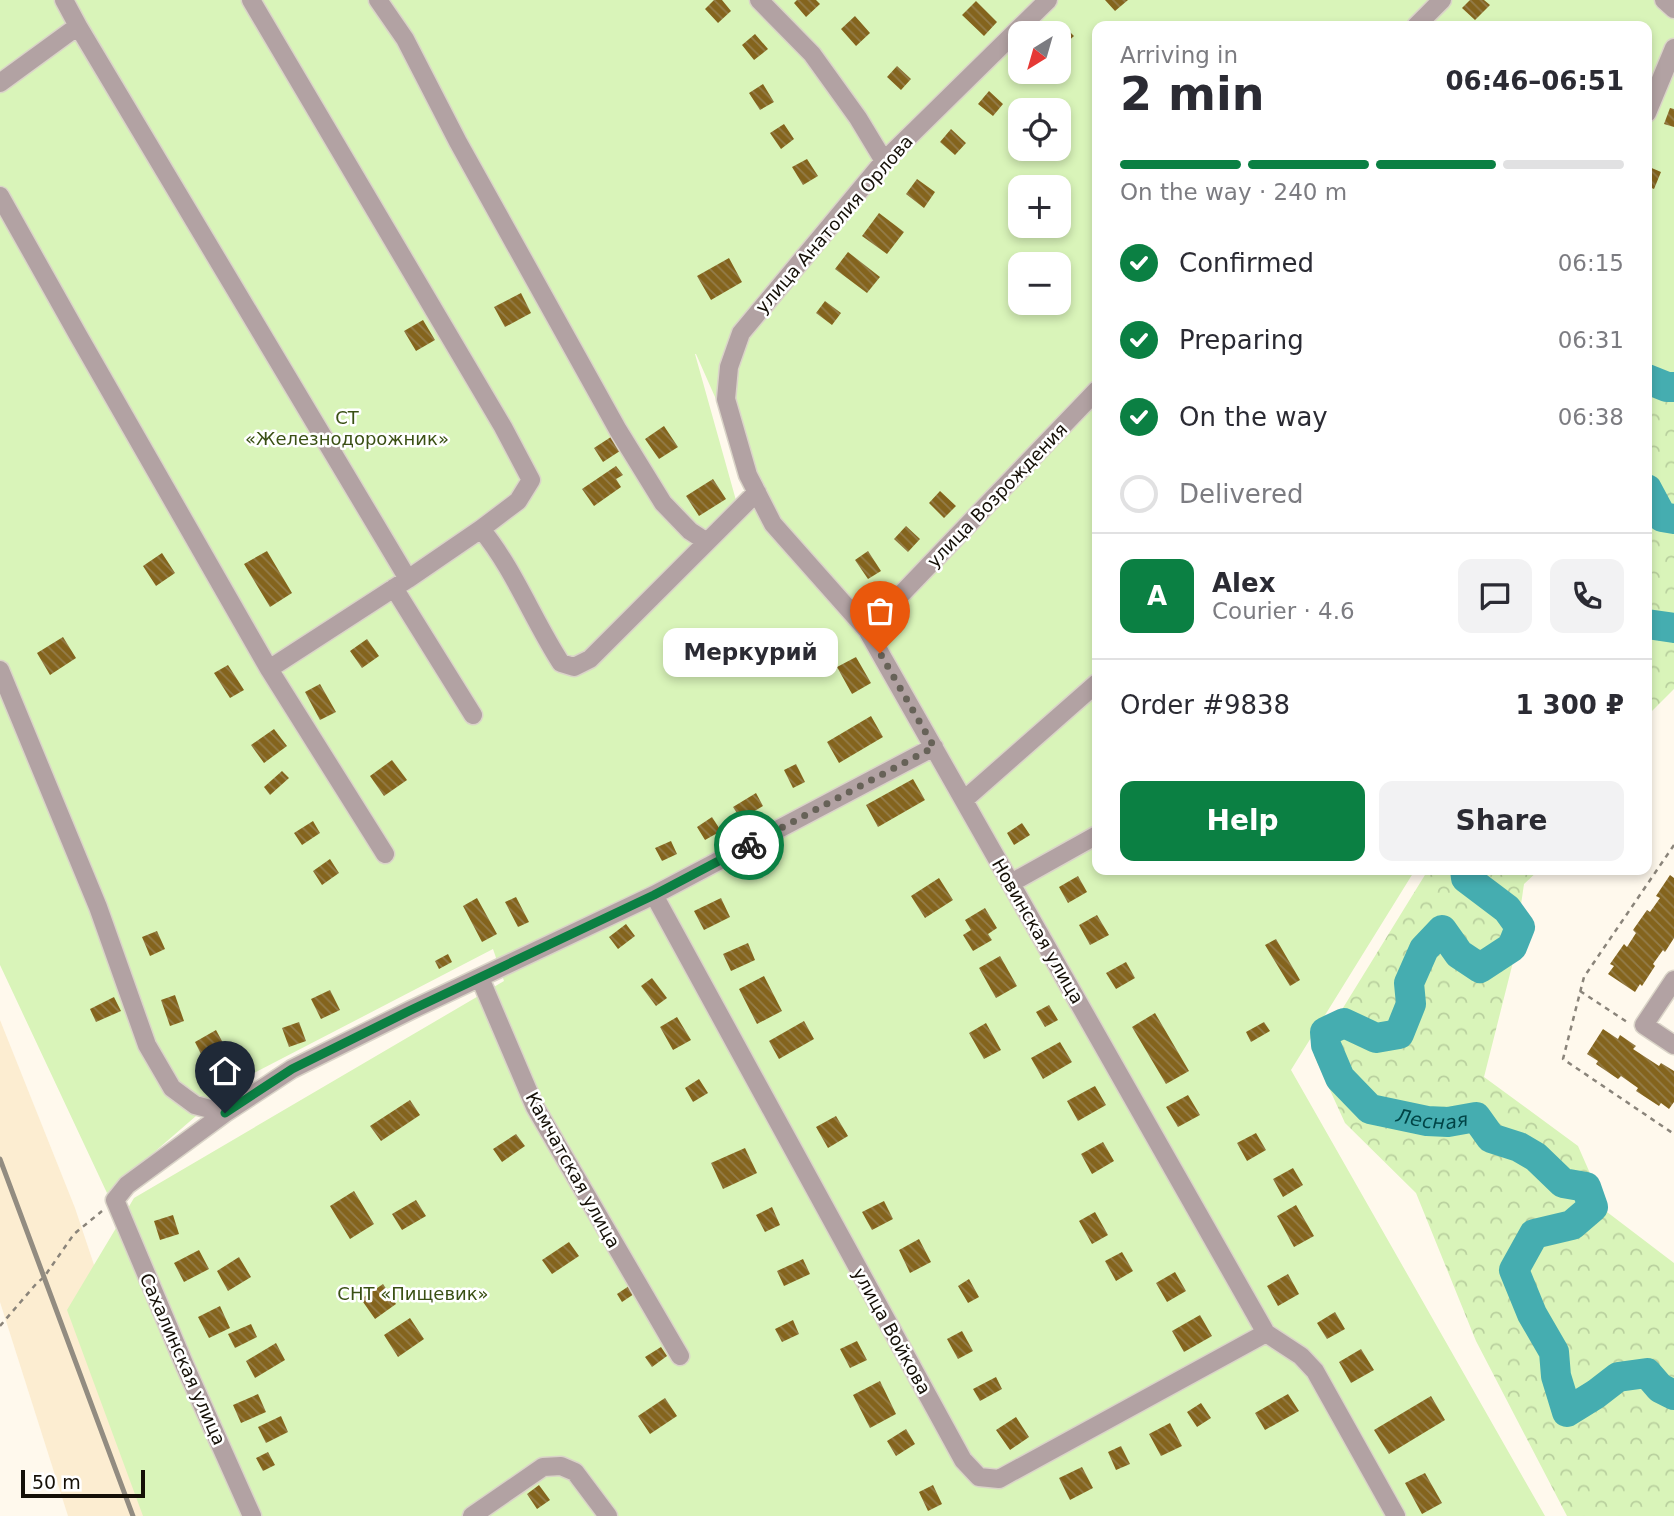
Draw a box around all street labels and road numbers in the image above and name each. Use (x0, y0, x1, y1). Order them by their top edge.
street label: улица Анатолия Орлова (751, 131, 917, 317)
street label: улица Возрождения (923, 419, 1071, 571)
street label: Новинская улица (988, 855, 1088, 1007)
street label: Камчатская улица (521, 1088, 625, 1252)
street label: улица Войкова (849, 1264, 935, 1398)
street label: Сахалинская улица (136, 1270, 230, 1448)

